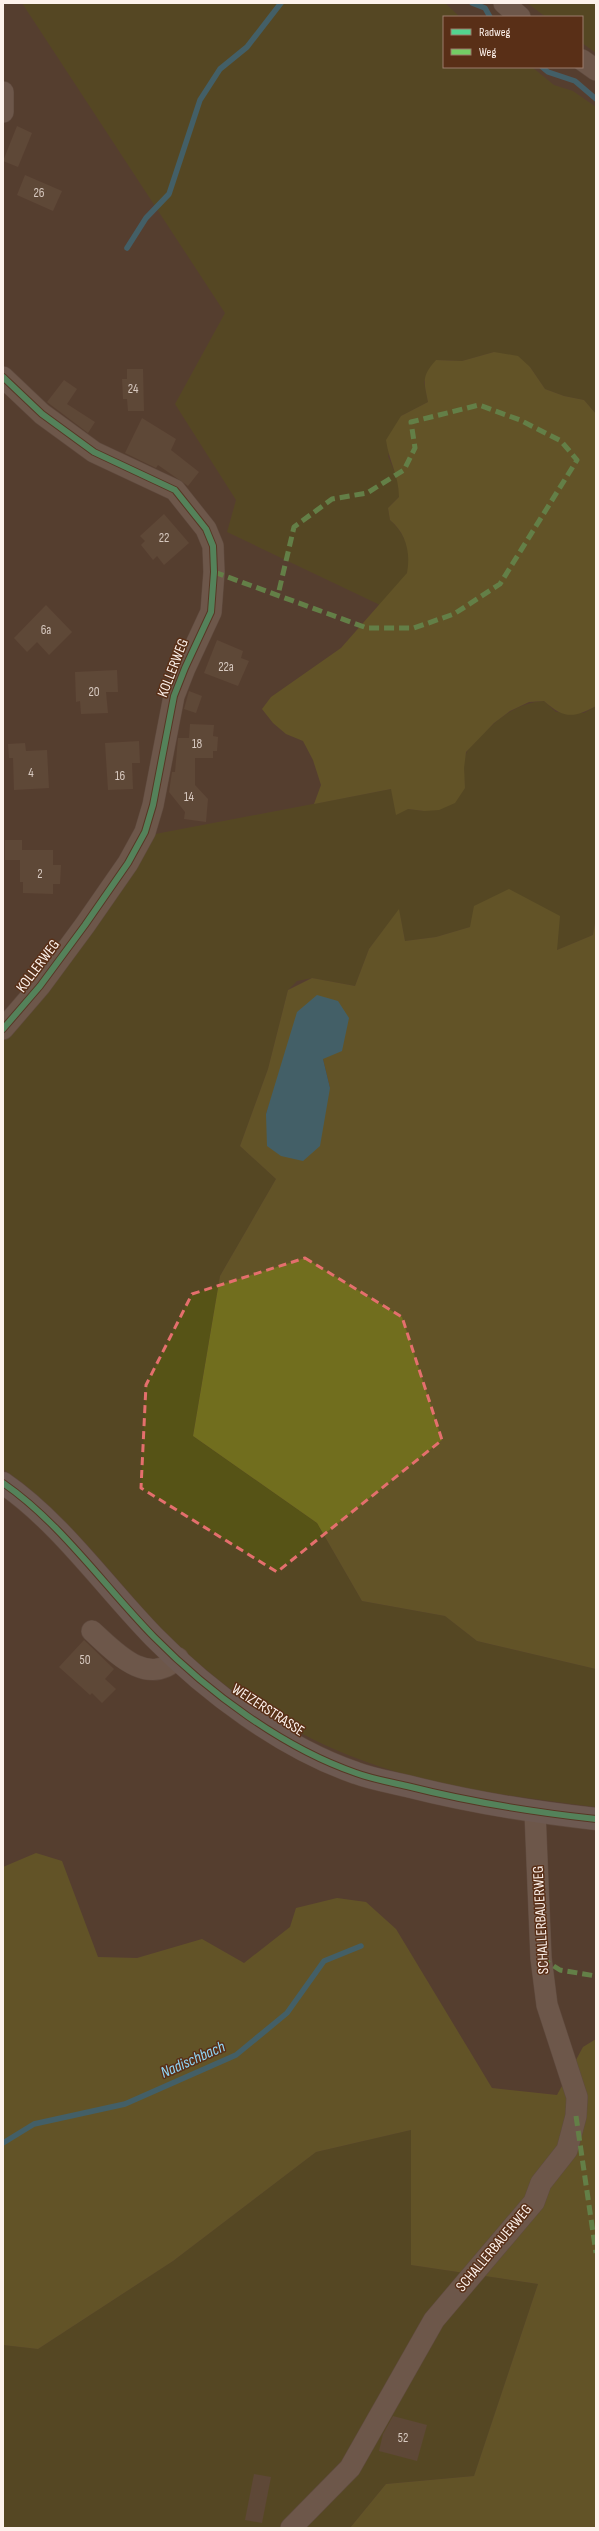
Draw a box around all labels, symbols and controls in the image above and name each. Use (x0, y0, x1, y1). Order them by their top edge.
legend (443, 16, 583, 68)
text: Radweg (479, 25, 511, 40)
text: Weg (479, 45, 496, 60)
house number: 26 (33, 185, 45, 201)
house number: 24 (128, 381, 139, 397)
house number: 22 (159, 530, 169, 546)
house number: 6a (41, 622, 51, 638)
street label: KOLLERWEG (153, 636, 193, 700)
house number: 22a (218, 659, 234, 675)
house number: 20 (88, 684, 100, 700)
house number: 18 (192, 736, 202, 752)
house number: 4 (28, 765, 34, 781)
house number: 16 (115, 768, 125, 784)
house number: 14 (184, 789, 195, 805)
house number: 2 (37, 866, 43, 882)
street label: KOLLERWEG (12, 936, 64, 996)
house number: 50 (79, 1652, 91, 1668)
street label: WEIZERSTRASSE (228, 1679, 308, 1741)
street label: SCHALLERBAUERWEG (529, 1865, 553, 1975)
water label: Nadischbach (158, 2037, 228, 2083)
street label: SCHALLERBAUERWEG (452, 2200, 536, 2296)
house number: 52 (398, 2430, 408, 2446)

